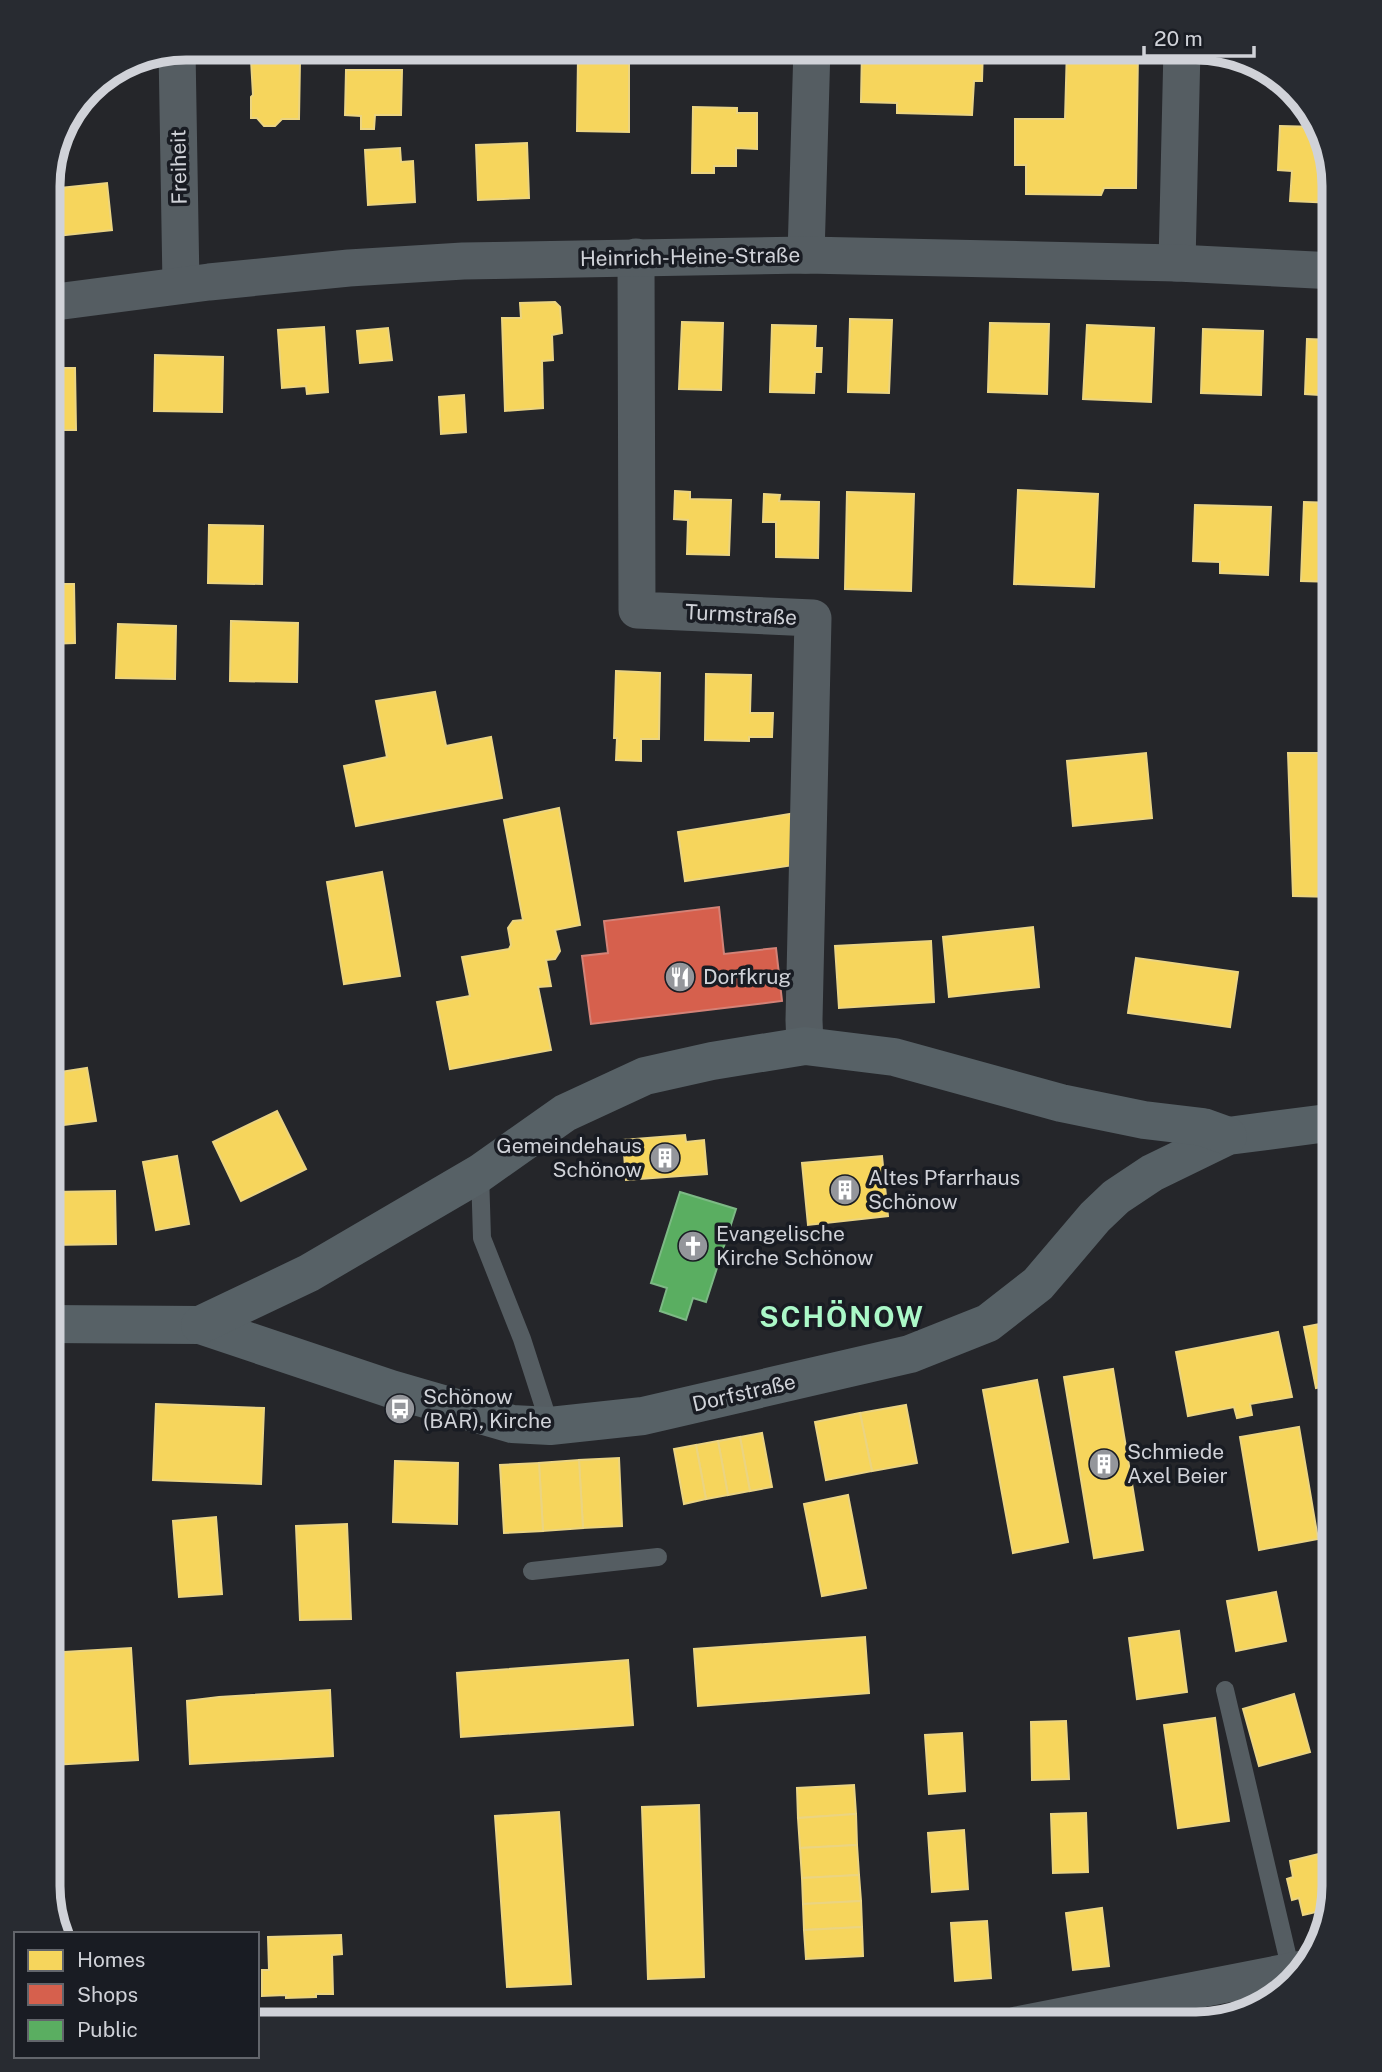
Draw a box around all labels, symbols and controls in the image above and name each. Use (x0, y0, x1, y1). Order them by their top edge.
scale bar (1144, 14, 1254, 58)
text: 20 m (1154, 26, 1203, 51)
street label: Freiheit (165, 129, 192, 205)
street label: Heinrich-Heine-Straße (580, 242, 800, 271)
street label: Turmstraße (684, 599, 798, 630)
restaurant icon: Dorfkrug (663, 960, 697, 994)
place label: Dorfkrug (703, 964, 791, 989)
place label: Gemeindehaus Schönow (496, 1133, 642, 1182)
building icon: Gemeindehaus Schönow (648, 1141, 682, 1175)
place label: Altes Pfarrhaus Schönow (868, 1165, 1020, 1214)
building icon: Altes Pfarrhaus Schönow (828, 1173, 862, 1207)
place label: Evangelische Kirche Schönow (716, 1221, 874, 1270)
church icon: Evangelische Kirche Schönow (676, 1229, 710, 1263)
district label: SCHÖNOW (759, 1300, 925, 1333)
street label: Dorfstraße (690, 1368, 798, 1417)
place label: Schönow (BAR), Kirche (423, 1384, 552, 1433)
bus stop icon: Schönow (BAR), Kirche (383, 1392, 417, 1426)
place label: Schmiede Axel Beier (1127, 1439, 1228, 1488)
building icon: Schmiede Axel Beier (1087, 1447, 1121, 1481)
legend (14, 1932, 259, 2058)
text: Homes (77, 1947, 145, 1972)
text: Shops (77, 1982, 138, 2007)
text: Public (77, 2017, 138, 2042)

